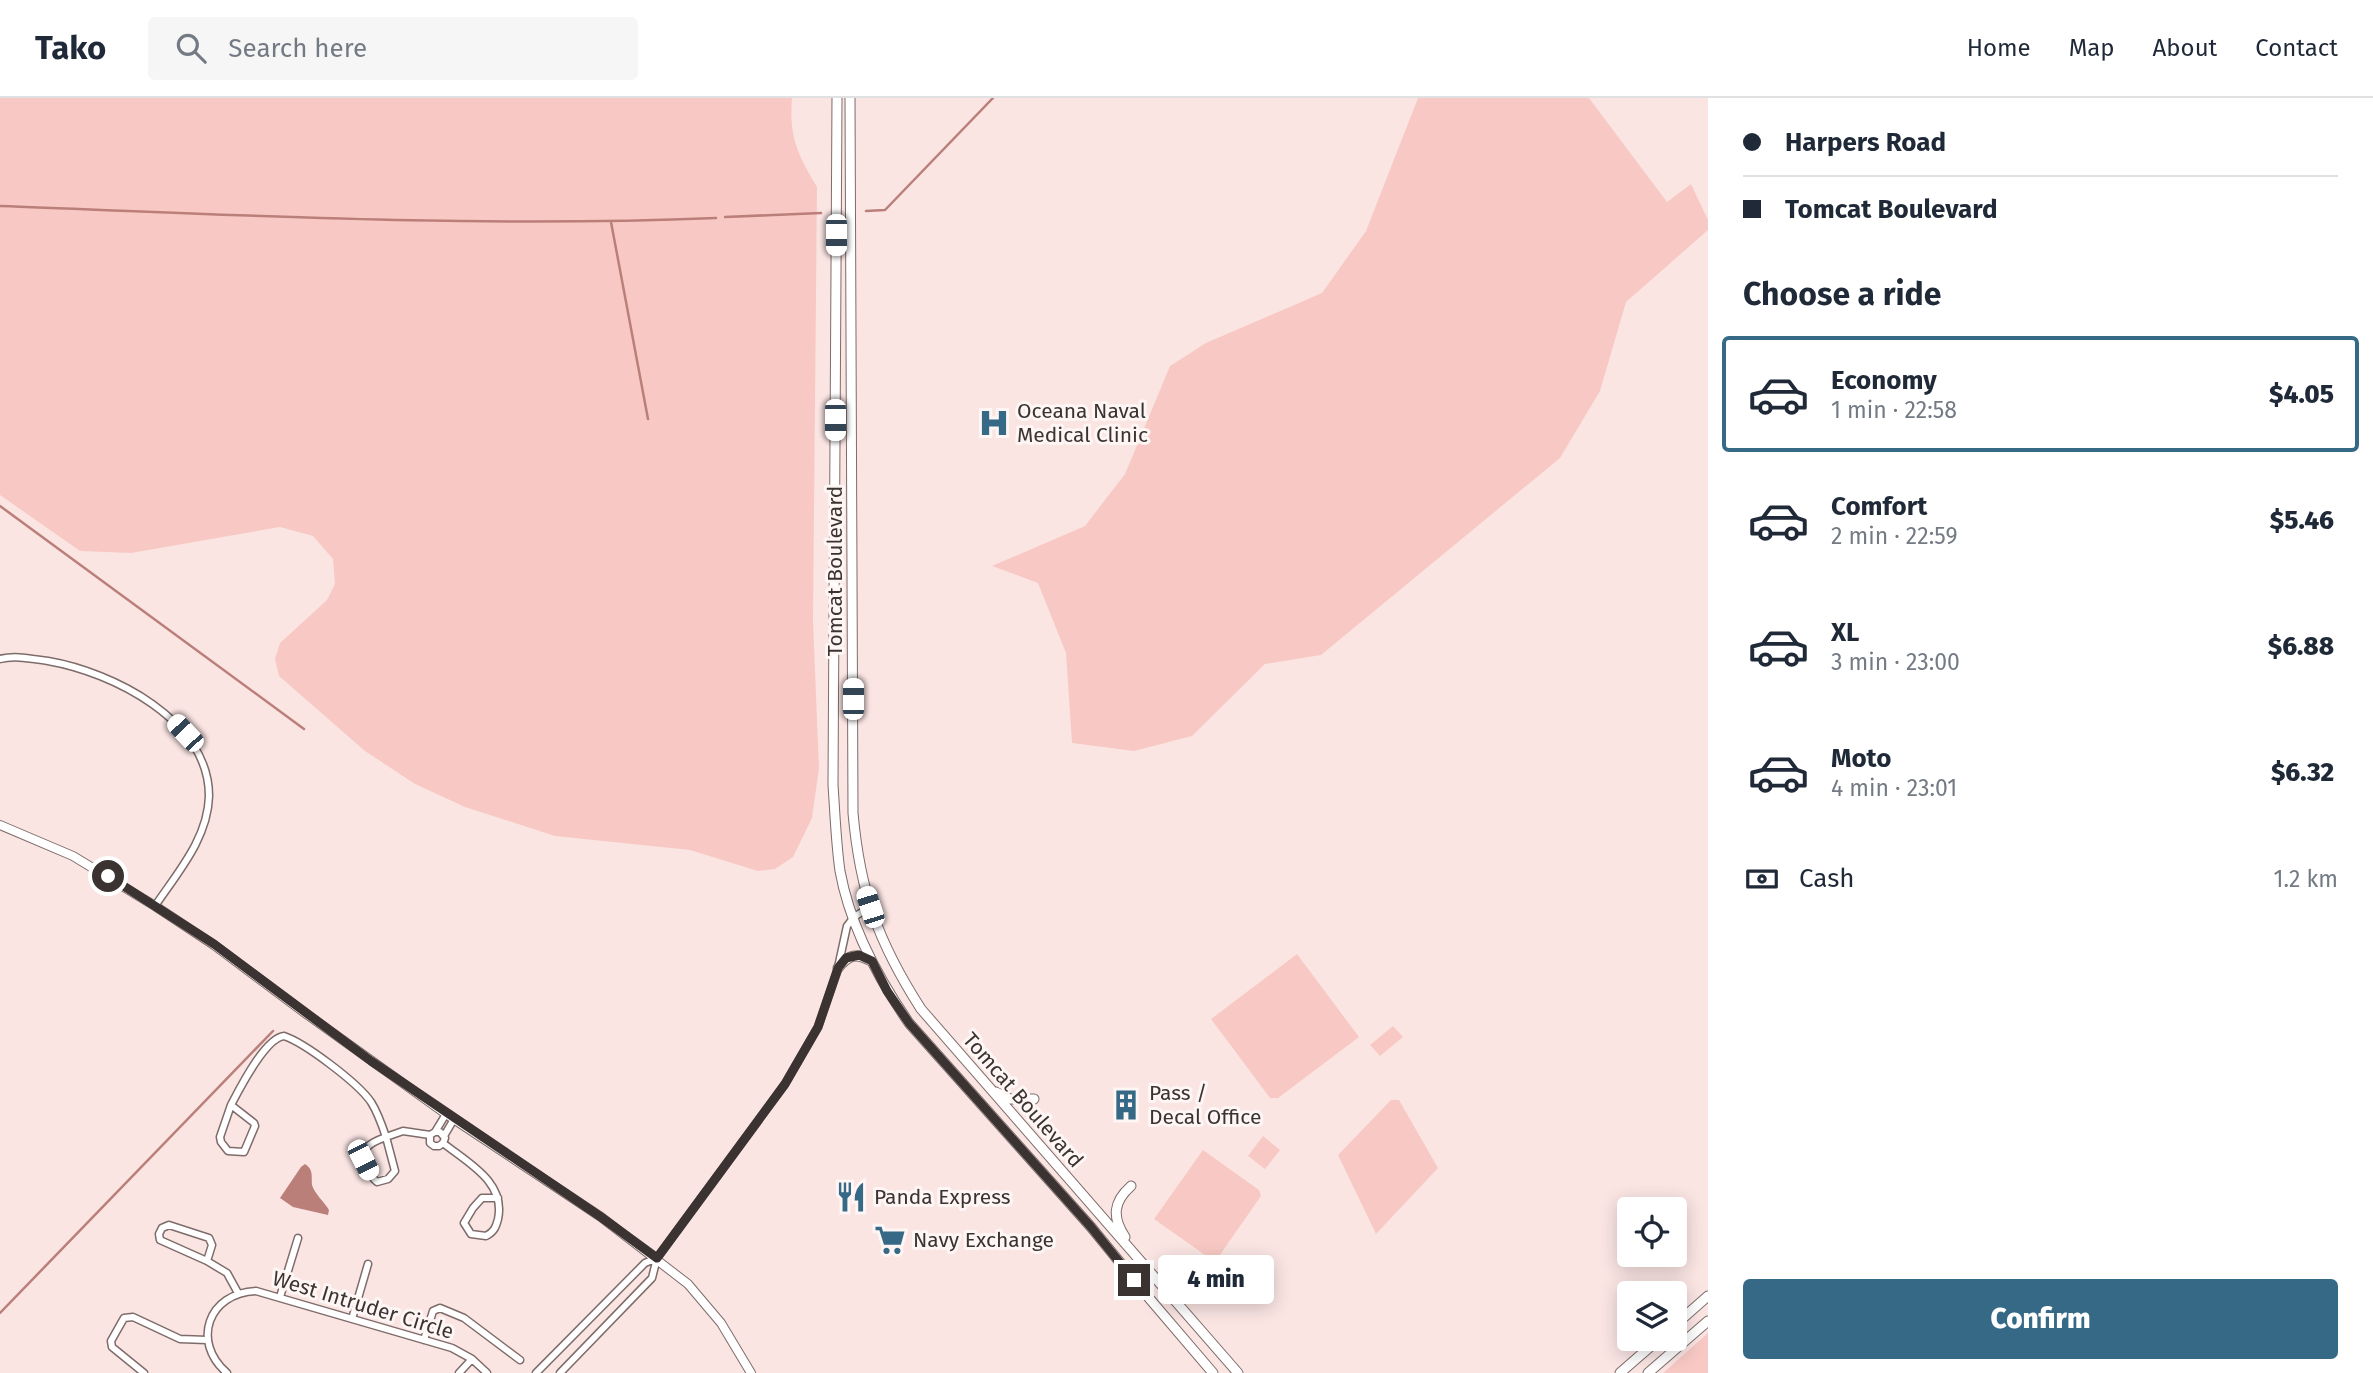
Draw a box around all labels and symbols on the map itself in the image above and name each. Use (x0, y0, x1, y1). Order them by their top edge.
car (826, 214, 847, 256)
place label: Oceana Naval Medical Clinic (1017, 398, 1148, 448)
car (825, 399, 846, 441)
hospital icon: Oceana Naval Medical Clinic (977, 406, 1011, 440)
street label: Tomcat Boulevard (822, 486, 848, 656)
car (843, 678, 864, 720)
car (163, 710, 208, 756)
route start (92, 860, 124, 892)
car (854, 884, 887, 930)
street label: Tomcat Boulevard (957, 1027, 1089, 1173)
place label: Pass / Decal Office (1149, 1080, 1261, 1130)
building icon: Pass / Decal Office (1109, 1088, 1143, 1122)
car (345, 1137, 382, 1183)
restaurant icon: Panda Express (834, 1180, 868, 1214)
place label: Panda Express (874, 1184, 1011, 1210)
supermarket icon: Navy Exchange (873, 1223, 907, 1257)
place label: Navy Exchange (913, 1227, 1054, 1253)
callout: 4 min (1158, 1256, 1274, 1304)
route end (1118, 1264, 1150, 1296)
street label: West Intruder Circle (269, 1265, 457, 1345)

